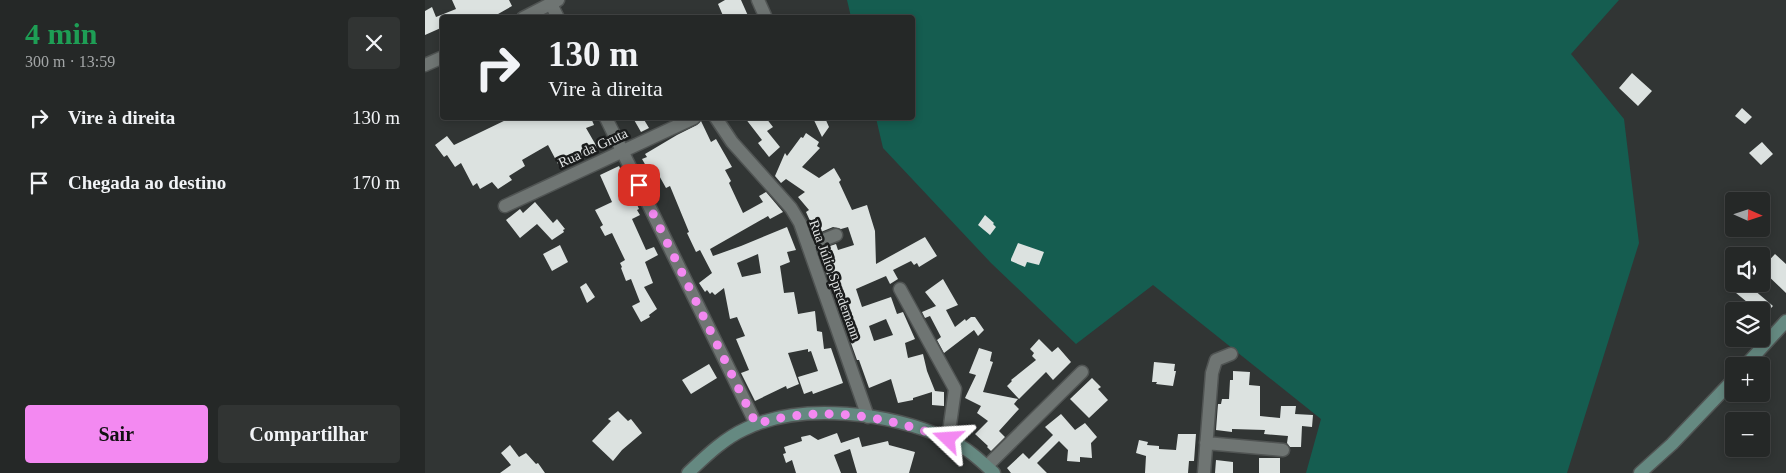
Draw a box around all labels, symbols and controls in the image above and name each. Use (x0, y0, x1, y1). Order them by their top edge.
text: 4 min (25, 17, 98, 50)
button: close (348, 17, 400, 69)
icon: right (465, 35, 530, 100)
text: 130 m (548, 35, 638, 74)
text: 300 m · 13:59 (25, 53, 115, 70)
text: Vire à direita (548, 76, 663, 101)
icon: right (25, 104, 53, 132)
text: Vire à direita (68, 107, 175, 128)
text: 130 m (352, 107, 400, 128)
street label: Rua da Gruta (556, 125, 631, 171)
pin (618, 164, 660, 206)
icon: arrive (25, 169, 53, 197)
icon: arrive (625, 171, 653, 199)
text: Chegada ao destino (68, 172, 226, 193)
text: 170 m (352, 172, 400, 193)
north arrow (1725, 192, 1770, 238)
map controls (1725, 192, 1770, 457)
street label: Rua Júlio Spredemann (806, 218, 864, 342)
button: sound (1725, 247, 1770, 292)
button: layers (1725, 302, 1770, 347)
button: + (1725, 357, 1770, 402)
button: Sair (25, 405, 208, 463)
button: Compartilhar (218, 405, 400, 463)
position arrow (921, 412, 973, 464)
button: − (1725, 412, 1770, 457)

